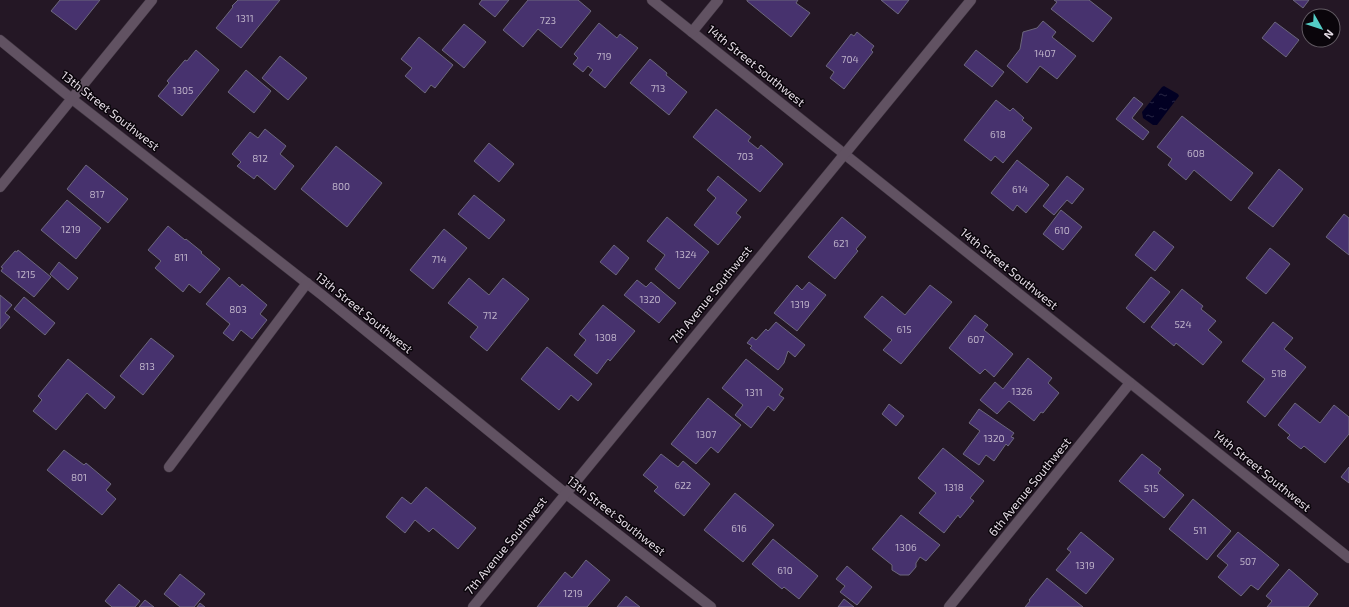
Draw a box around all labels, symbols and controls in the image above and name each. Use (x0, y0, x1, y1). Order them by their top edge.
north arrow (1301, 8, 1341, 48)
house number: 1311 (236, 12, 254, 24)
house number: 723 (540, 14, 556, 26)
street label: 14th Street Southwest (705, 22, 808, 109)
text: N (1322, 27, 1337, 42)
house number: 1407 (1034, 47, 1056, 59)
house number: 719 (597, 50, 612, 62)
house number: 704 (841, 53, 859, 65)
street label: 13th Street Southwest (59, 68, 163, 153)
house number: 713 (651, 82, 665, 94)
house number: 1305 (173, 84, 193, 96)
house number: 618 (990, 128, 1006, 140)
house number: 608 (1187, 147, 1205, 159)
house number: 703 (737, 150, 753, 162)
house number: 812 (252, 152, 268, 164)
house number: 800 (332, 180, 350, 192)
house number: 614 (1012, 183, 1028, 195)
house number: 817 (89, 188, 105, 200)
house number: 1219 (61, 223, 81, 235)
house number: 610 (1054, 224, 1070, 236)
street label: 14th Street Southwest (958, 225, 1061, 312)
house number: 621 (833, 237, 849, 249)
street label: 7th Avenue Southwest (666, 242, 754, 346)
house number: 1324 (675, 248, 697, 260)
house number: 811 (174, 251, 188, 263)
house number: 714 (431, 253, 447, 265)
house number: 1215 (17, 268, 35, 280)
street label: 13th Street Southwest (313, 269, 416, 356)
house number: 1320 (639, 293, 661, 305)
house number: 1319 (790, 298, 810, 310)
house number: 803 (229, 303, 247, 315)
house number: 712 (483, 309, 498, 321)
house number: 524 (1174, 318, 1192, 330)
house number: 615 (896, 323, 912, 335)
house number: 1308 (595, 331, 617, 343)
house number: 607 (968, 333, 984, 345)
house number: 813 (139, 360, 155, 372)
house number: 518 (1271, 367, 1287, 379)
house number: 1326 (1012, 385, 1033, 397)
house number: 1311 (745, 386, 763, 398)
street label: 14th Street Southwest (1211, 427, 1314, 514)
house number: 1307 (696, 428, 716, 440)
house number: 1320 (983, 432, 1005, 444)
street label: 6th Avenue Southwest (985, 434, 1073, 538)
house number: 801 (71, 471, 87, 483)
street label: 13th Street Southwest (565, 473, 669, 558)
house number: 622 (675, 479, 692, 491)
house number: 1318 (944, 481, 964, 493)
house number: 515 (1144, 482, 1158, 494)
street label: 7th Avenue Southwest (461, 493, 549, 597)
house number: 616 (731, 522, 747, 534)
house number: 511 (1193, 524, 1207, 536)
house number: 1306 (895, 541, 917, 553)
house number: 507 (1240, 555, 1256, 567)
house number: 1319 (1075, 559, 1095, 571)
house number: 610 (777, 564, 793, 576)
house number: 1219 (563, 587, 583, 599)

